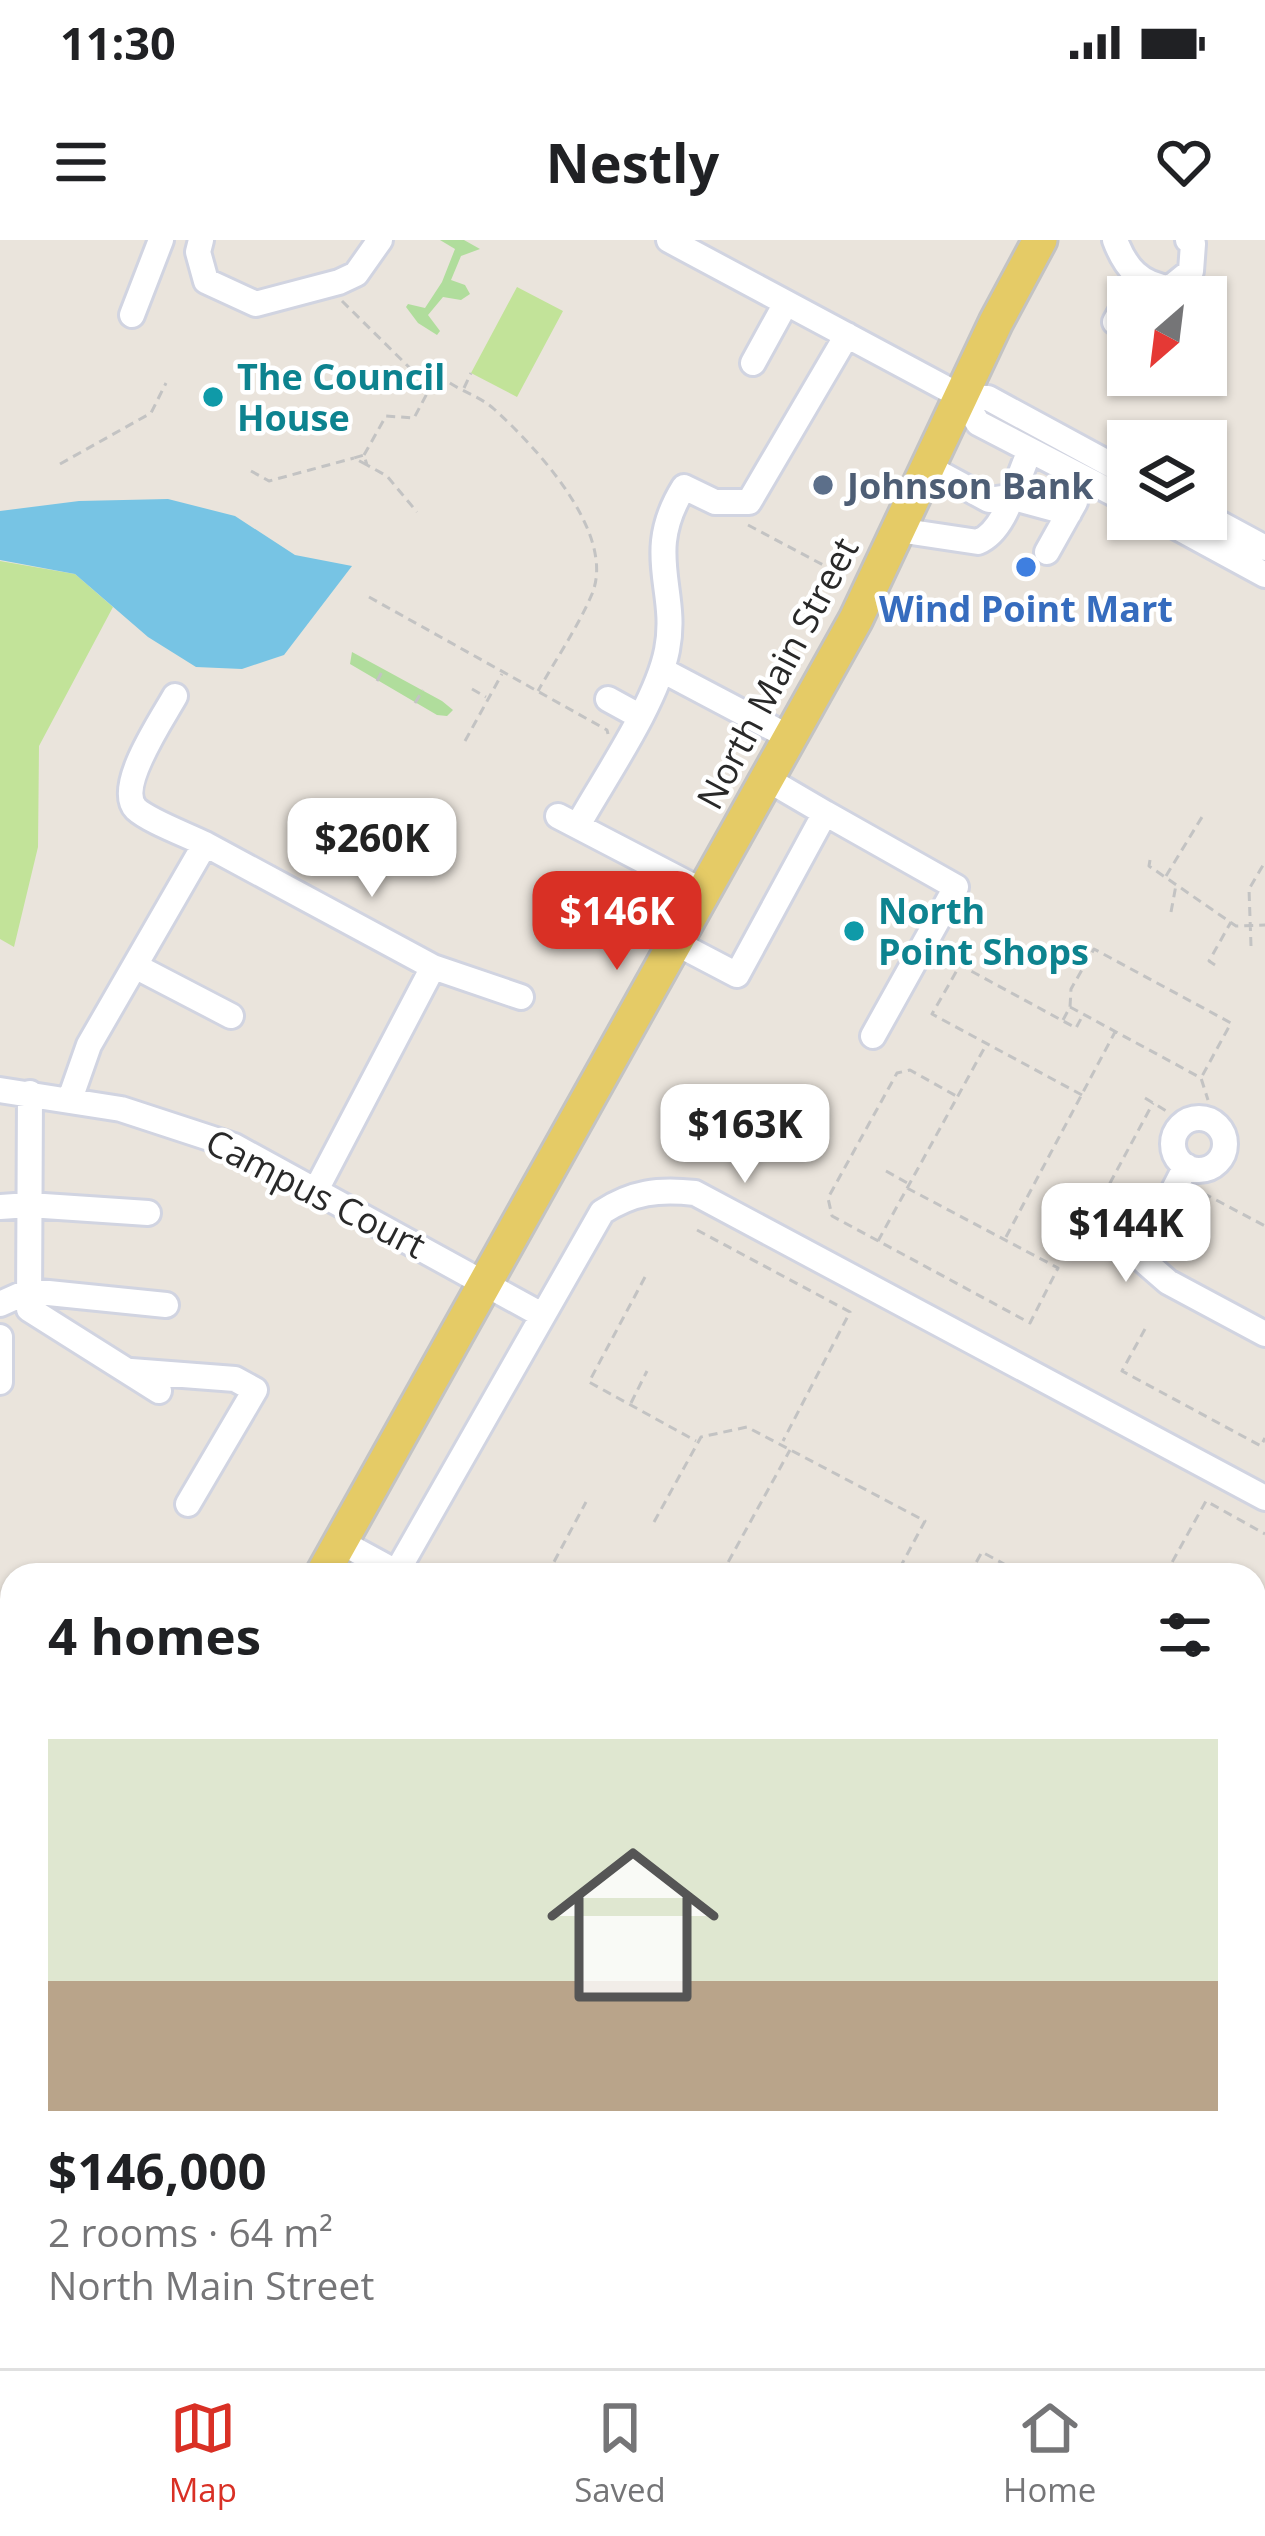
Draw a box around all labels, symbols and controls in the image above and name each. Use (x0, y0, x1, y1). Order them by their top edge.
text: 11:30 (60, 12, 176, 73)
text: Nestly (546, 125, 719, 199)
icon: menu (48, 129, 114, 195)
icon: heart (1151, 129, 1217, 195)
north arrow (1107, 276, 1227, 396)
map controls (1107, 276, 1227, 540)
place label: The Council House (237, 352, 445, 442)
marker: The Council House (200, 384, 226, 410)
button: layers (1107, 420, 1227, 540)
place label: Johnson Bank (844, 461, 1094, 510)
marker: Johnson Bank (810, 472, 836, 498)
street label: North Main Street (685, 529, 869, 817)
marker: Wind Point Mart (1013, 554, 1039, 580)
place label: Wind Point Mart (879, 584, 1173, 633)
pin: $260K (288, 798, 456, 900)
text: $260K (314, 810, 430, 863)
pin: $146K (533, 871, 701, 973)
text: $146K (559, 883, 675, 936)
place label: North Point Shops (878, 886, 1089, 976)
marker: North Point Shops (841, 918, 867, 944)
pin: $163K (661, 1084, 829, 1186)
text: $163K (687, 1096, 803, 1149)
street label: Campus Court (198, 1117, 434, 1269)
pin: $144K (1042, 1183, 1210, 1285)
text: $144K (1068, 1195, 1184, 1248)
text: 4 homes (48, 1600, 261, 1670)
icon: filters (1152, 1602, 1218, 1668)
icon: home (525, 1817, 741, 2033)
text: $146,000 (48, 2135, 267, 2205)
text: 2 rooms · 64 m² (48, 2205, 333, 2258)
text: North Main Street (48, 2258, 374, 2311)
tab: Map (169, 2395, 237, 2512)
tab: Saved (574, 2395, 666, 2512)
tab: Home (1003, 2395, 1096, 2512)

